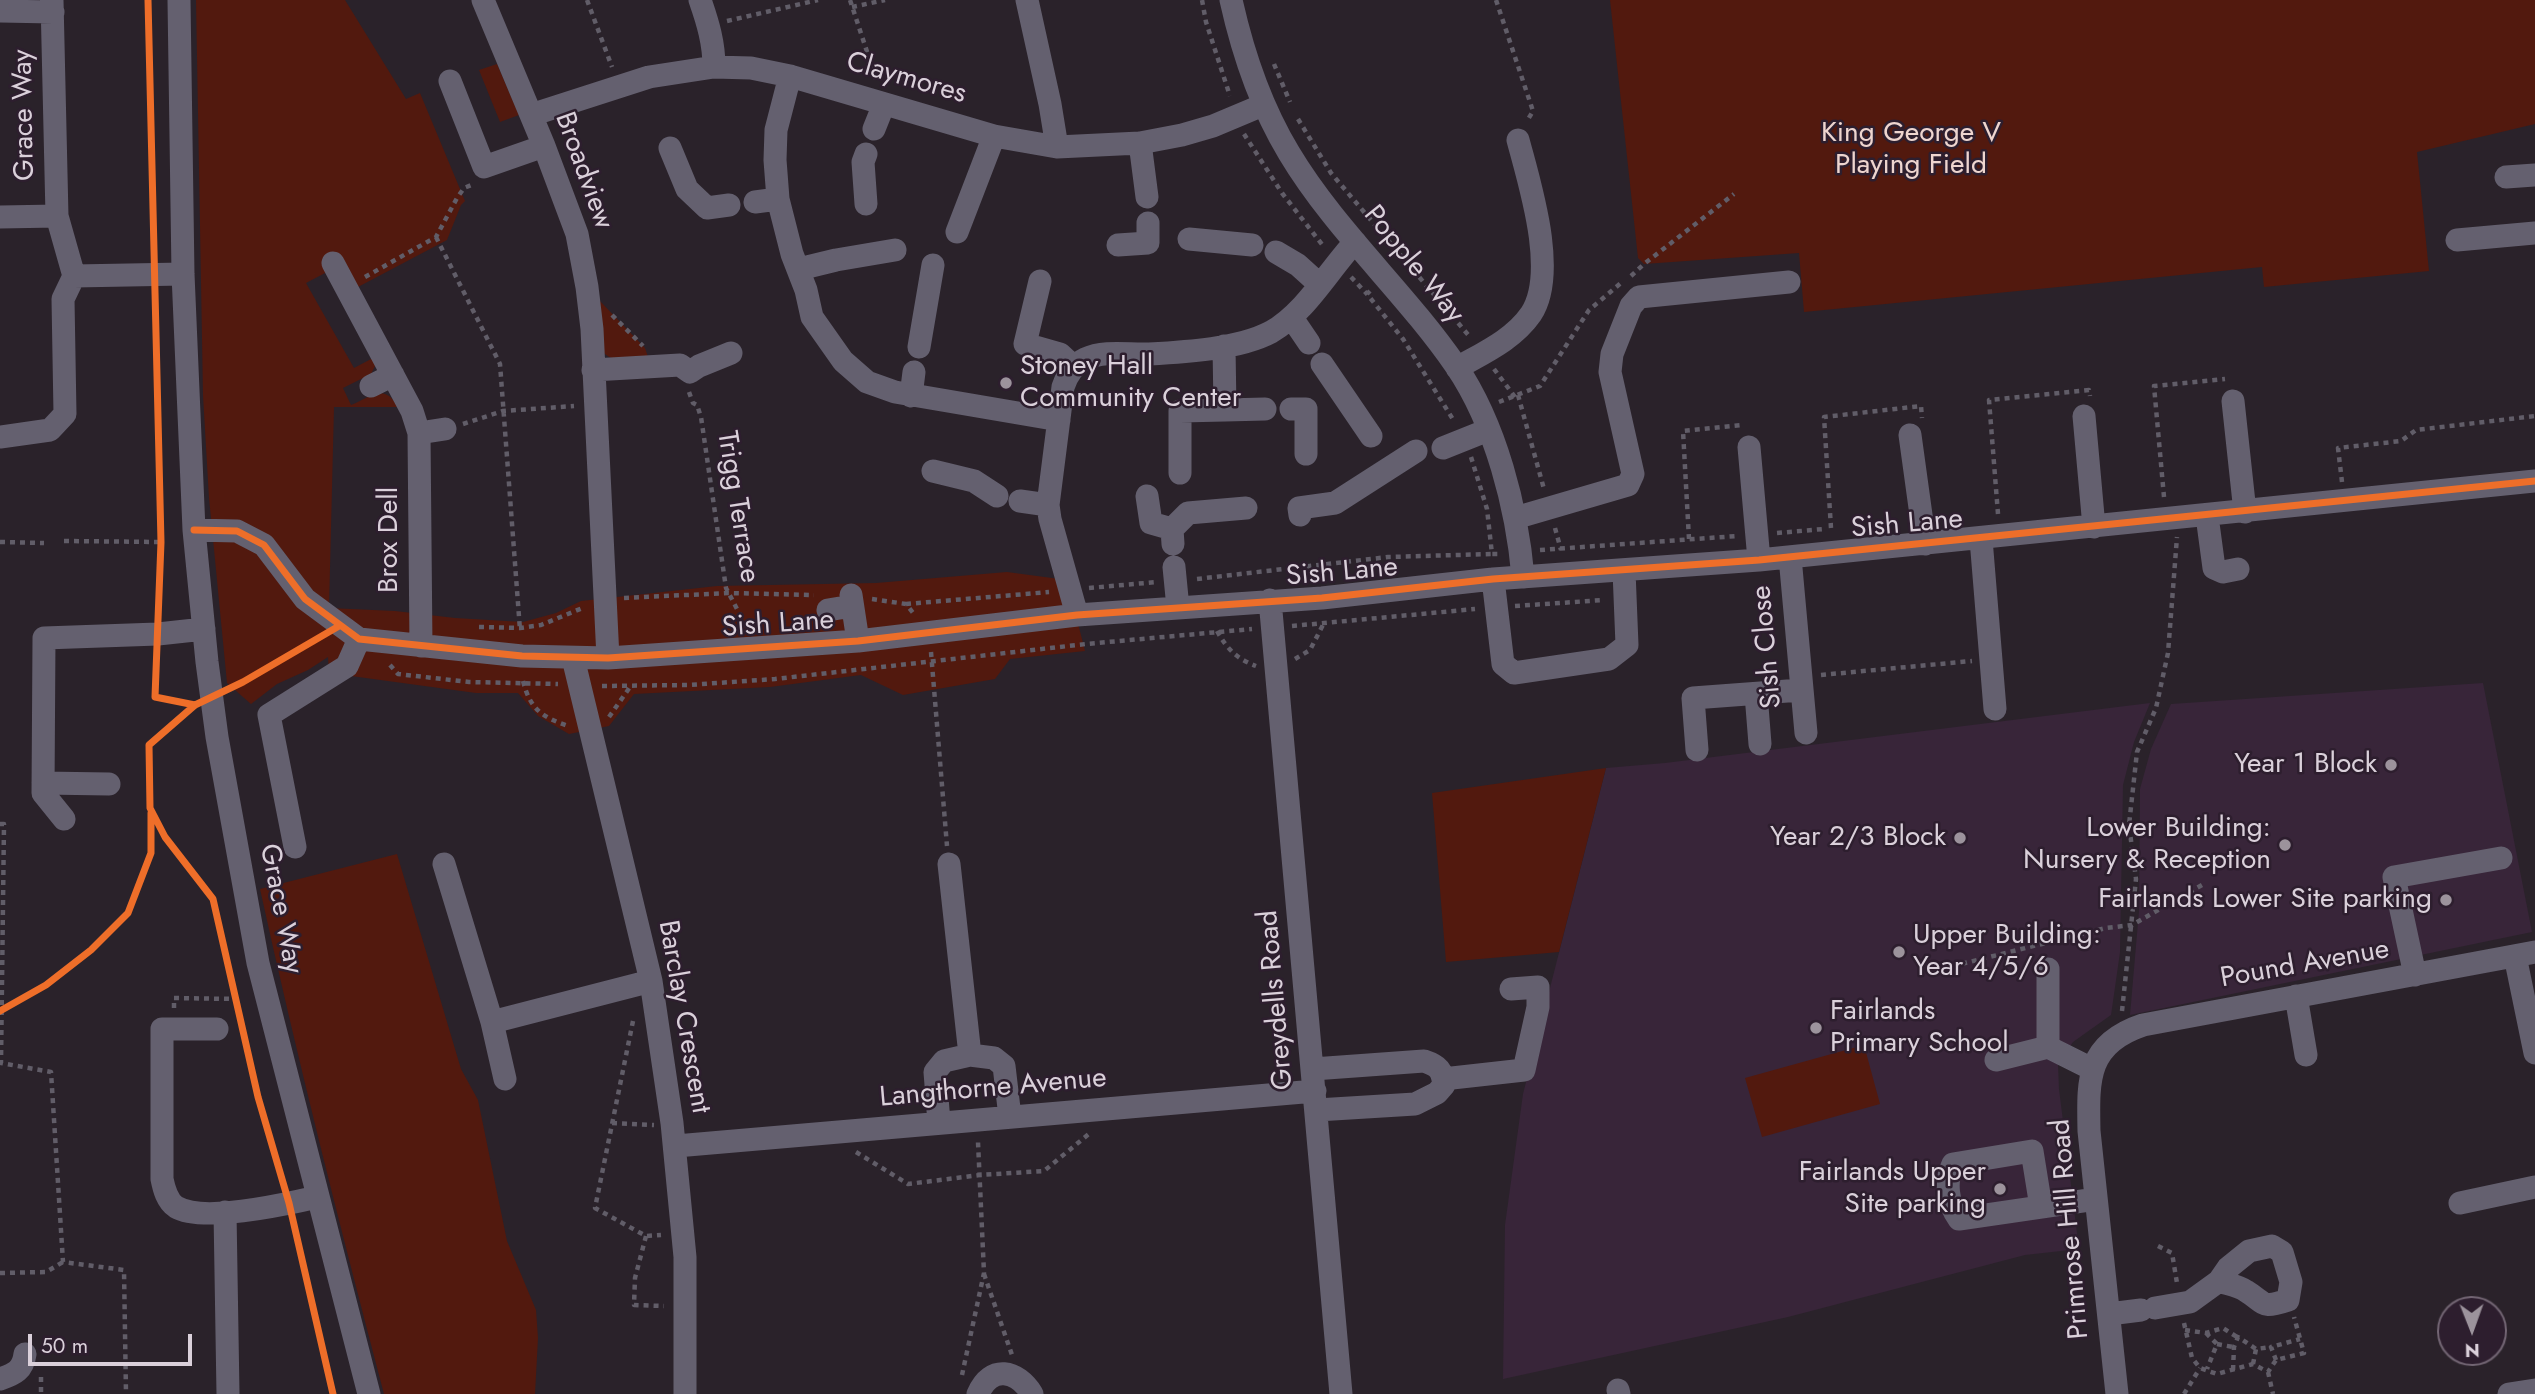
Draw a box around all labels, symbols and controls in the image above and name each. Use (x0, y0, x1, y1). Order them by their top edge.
street label: Claymores (842, 46, 970, 112)
street label: Grace Way (7, 49, 43, 181)
street label: Broadview (546, 108, 620, 234)
park label: King George V Playing Field (1821, 117, 2001, 183)
street label: Popple Way (1355, 199, 1471, 331)
place label: Stoney Hall Community Center (1020, 350, 1241, 416)
marker: Stoney Hall Community Center (998, 375, 1014, 391)
street label: Trigg Terrace (708, 429, 766, 585)
street label: Brox Dell (373, 487, 407, 593)
street label: Sish Lane (1850, 503, 1964, 547)
street label: Sish Lane (1285, 551, 1399, 595)
street label: Sish Close (1746, 584, 1790, 710)
street label: Sish Lane (721, 604, 835, 646)
place label: Year 1 Block (2234, 748, 2377, 782)
marker: Year 1 Block (2383, 757, 2399, 773)
place label: Lower Building: Nursery & Reception (2023, 812, 2271, 878)
place label: Year 2/3 Block (1770, 821, 1946, 855)
marker: Year 2/3 Block (1952, 830, 1968, 846)
marker: Lower Building: Nursery & Reception (2277, 837, 2293, 853)
street label: Grace Way (251, 841, 309, 977)
place label: Fairlands Lower Site parking (2098, 883, 2432, 917)
marker: Fairlands Lower Site parking (2438, 892, 2454, 908)
street label: Greydells Road (1252, 909, 1302, 1091)
street label: Barclay Crescent (649, 918, 717, 1116)
place label: Upper Building: Year 4/5/6 (1913, 919, 2101, 985)
street label: Pound Avenue (2218, 934, 2392, 996)
marker: Upper Building: Year 4/5/6 (1891, 944, 1907, 960)
place label: Fairlands Primary School (1830, 995, 2009, 1061)
marker: Fairlands Primary School (1808, 1020, 1824, 1036)
street label: Langthorne Avenue (878, 1062, 1108, 1116)
street label: Primrose Hill Road (2045, 1117, 2097, 1341)
place label: Fairlands Upper Site parking (1799, 1156, 1986, 1222)
marker: Fairlands Upper Site parking (1992, 1181, 2008, 1197)
north arrow (2437, 1296, 2507, 1366)
scale bar (32, 1320, 196, 1364)
text: 50 m (41, 1331, 88, 1361)
text: N (2465, 1337, 2480, 1364)

